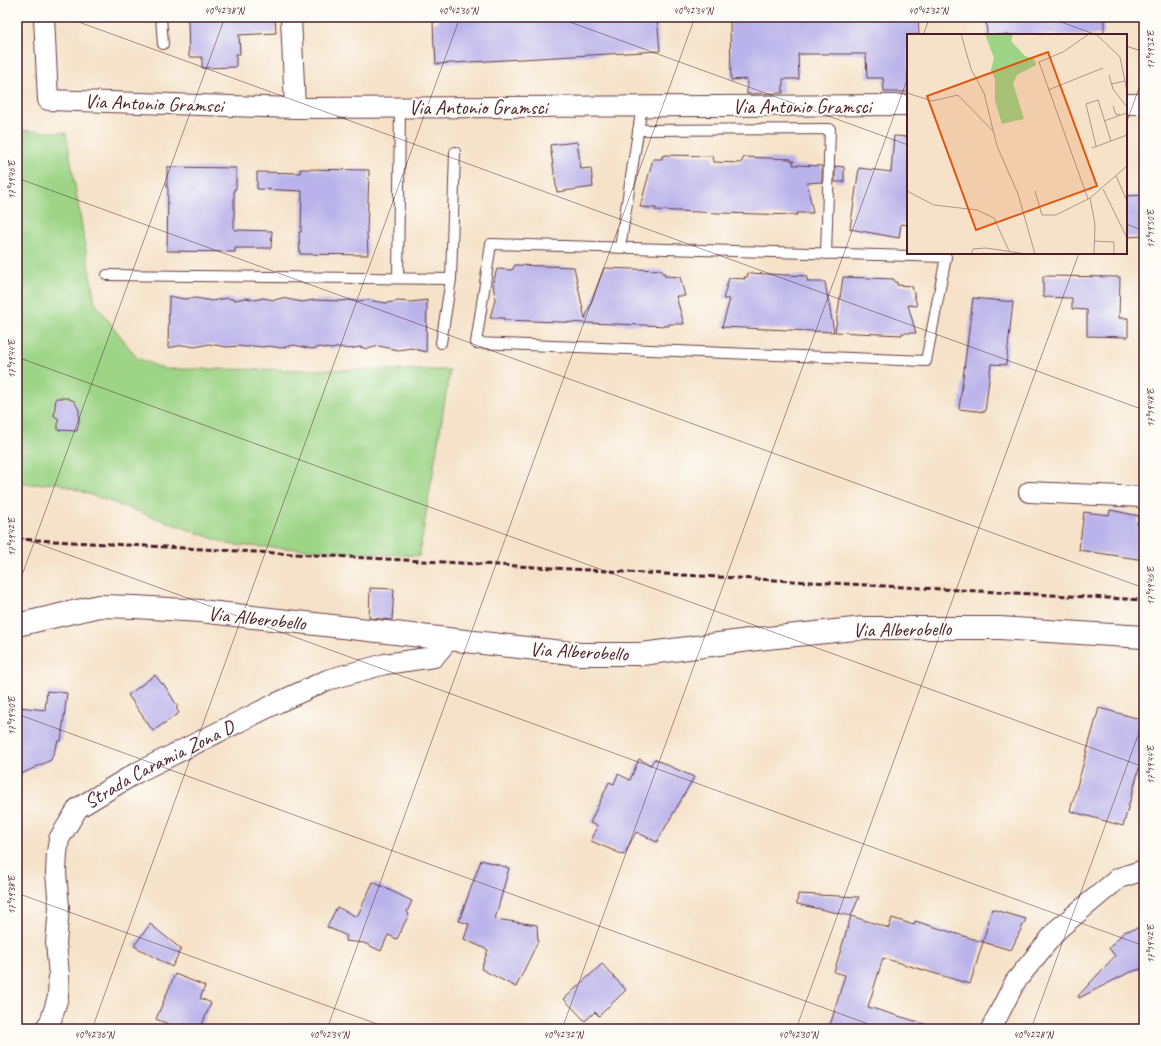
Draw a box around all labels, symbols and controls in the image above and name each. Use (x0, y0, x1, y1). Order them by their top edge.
text: 40°42'38"N (204, 4, 246, 17)
text: 40°42'36"N (438, 4, 480, 17)
text: 40°42'34"N (673, 4, 715, 17)
text: 40°42'32"N (908, 4, 950, 17)
text: 17°19'52"E (1144, 29, 1157, 69)
inset map (907, 34, 1127, 254)
street label: Via Antonio Gramsci (84, 89, 226, 118)
street label: Via Antonio Gramsci (733, 94, 874, 119)
street label: Via Antonio Gramsci (409, 95, 550, 120)
text: 17°19'46"E (5, 159, 18, 199)
text: 17°19'50"E (1144, 208, 1157, 248)
text: 17°19'44"E (5, 338, 18, 378)
text: 17°19'48"E (1144, 387, 1157, 427)
text: 17°19'42"E (5, 516, 18, 556)
text: 17°19'46"E (1144, 565, 1157, 605)
street label: Via Alberobello (207, 601, 308, 636)
street label: Via Alberobello (853, 616, 952, 643)
street label: Via Alberobello (529, 636, 630, 667)
text: 17°19'40"E (5, 695, 18, 735)
street label: Strada Caramia Zona D (80, 714, 239, 814)
text: 17°19'44"E (1144, 744, 1157, 784)
text: 17°19'38"E (5, 874, 18, 914)
text: 17°19'42"E (1144, 923, 1157, 963)
text: 40°42'36"N (74, 1028, 116, 1041)
text: 40°42'34"N (309, 1028, 351, 1041)
text: 40°42'32"N (543, 1028, 585, 1041)
text: 40°42'30"N (778, 1028, 820, 1041)
text: 40°42'28"N (1013, 1028, 1055, 1041)

